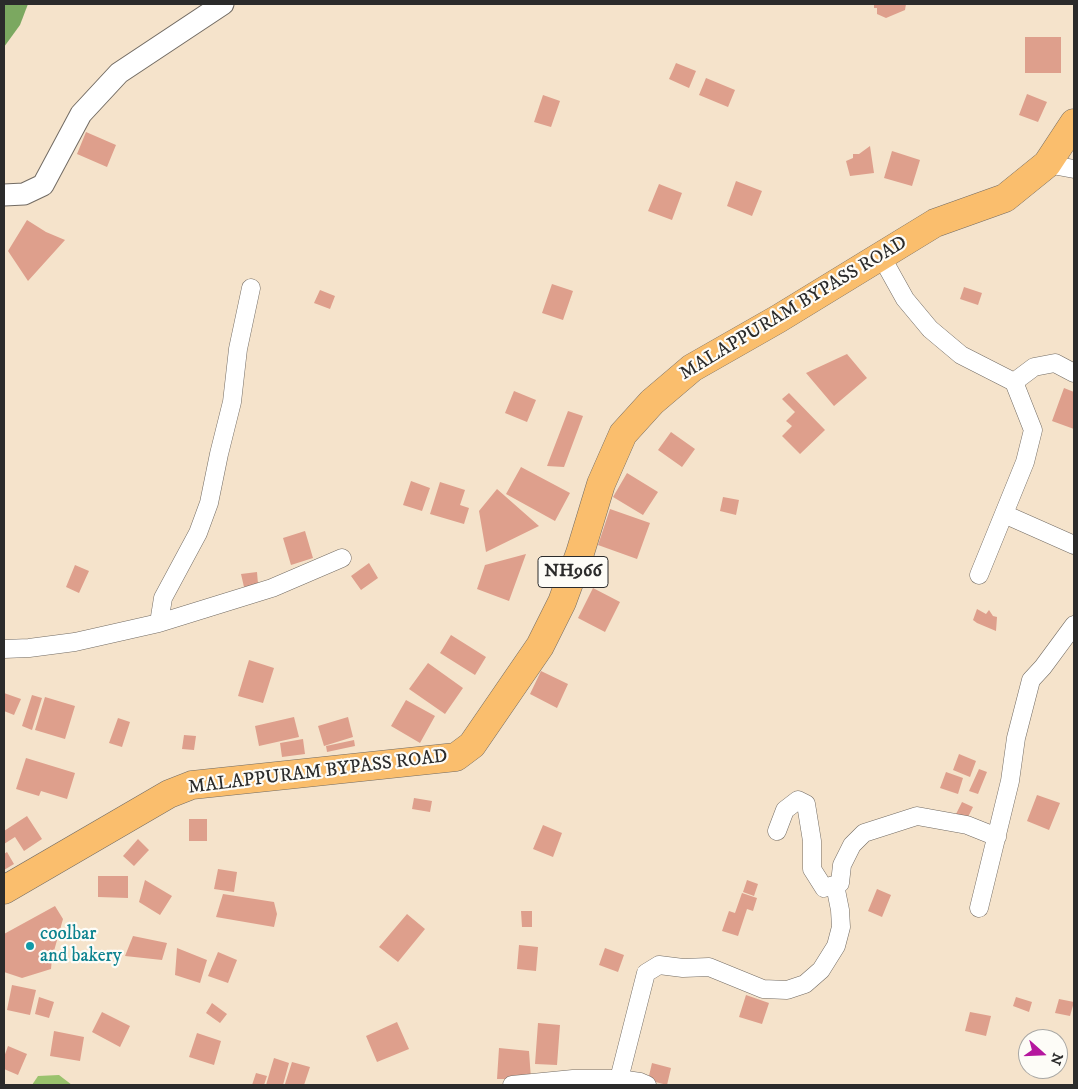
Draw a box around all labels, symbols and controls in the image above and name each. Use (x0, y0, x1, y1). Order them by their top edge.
street label: MALAPPURAM BYPASS ROAD (676, 232, 912, 386)
road number: NH966 (538, 556, 608, 588)
street label: MALAPPURAM BYPASS ROAD (187, 746, 449, 800)
place label: coolbar and bakery (40, 924, 122, 968)
marker: coolbar and bakery (24, 940, 36, 952)
north arrow (1018, 1029, 1068, 1079)
text: N (1046, 1050, 1067, 1067)

